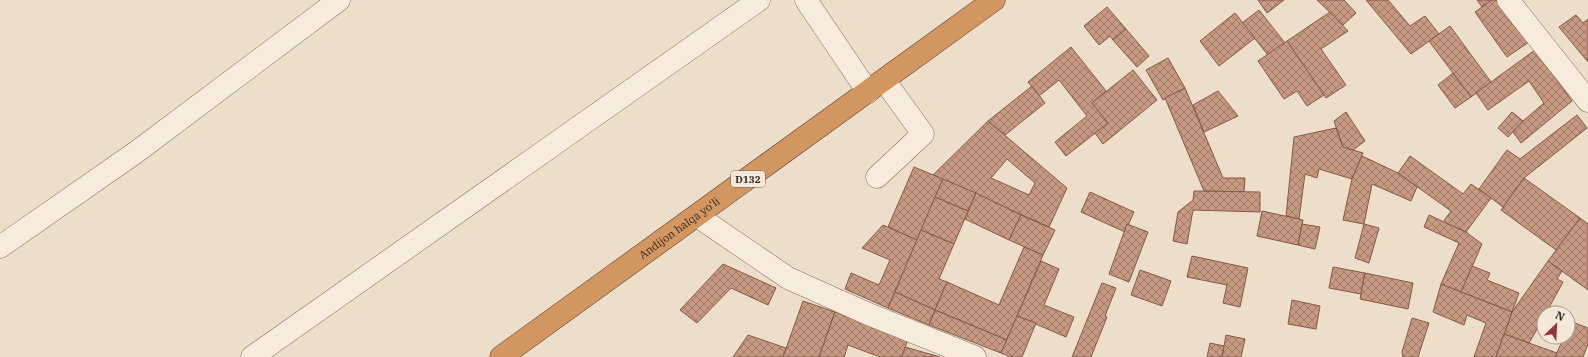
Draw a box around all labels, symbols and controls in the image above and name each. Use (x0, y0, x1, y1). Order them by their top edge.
road number: D132 (731, 171, 765, 187)
street label: Andijon halqa yo‘li (636, 194, 723, 262)
north arrow (1536, 305, 1576, 345)
text: N (1553, 308, 1567, 324)

